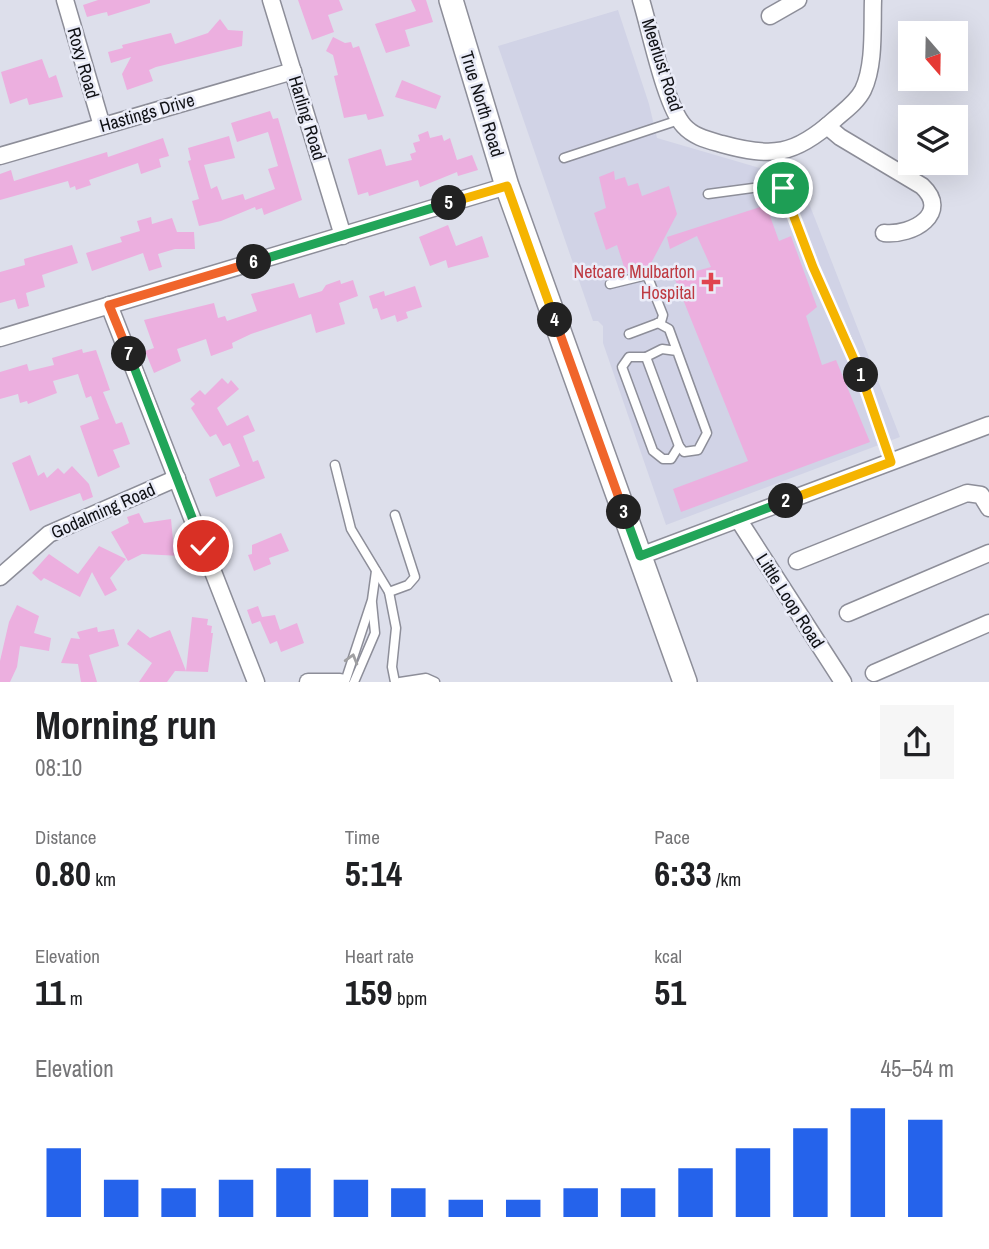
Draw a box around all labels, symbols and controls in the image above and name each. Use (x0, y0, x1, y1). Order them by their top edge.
street label: Meerlust Road (636, 15, 689, 114)
north arrow (898, 21, 968, 91)
map controls (898, 21, 968, 175)
street label: Roxy Road (61, 24, 106, 101)
street label: True North Road (455, 48, 510, 160)
street label: Harling Road (283, 73, 332, 163)
street label: Hastings Drive (96, 87, 197, 138)
button: layers (898, 105, 968, 175)
pin (753, 158, 813, 218)
icon: arrive (764, 169, 802, 207)
pin: 5 (432, 186, 466, 220)
text: 5 (444, 189, 453, 215)
pin: 6 (236, 244, 272, 280)
text: 6 (249, 248, 258, 274)
place label: Netcare Mulbarton Hospital (574, 259, 695, 305)
marker: Netcare Mulbarton Hospital (701, 272, 721, 292)
pin: 4 (538, 302, 572, 338)
text: 4 (550, 306, 559, 332)
pin: 7 (111, 336, 146, 372)
text: 7 (124, 340, 133, 366)
pin: 1 (844, 358, 878, 392)
text: 1 (856, 361, 865, 387)
street label: Godalming Road (47, 476, 159, 545)
pin: 2 (768, 484, 804, 518)
text: 2 (781, 487, 790, 513)
pin: 3 (606, 494, 642, 530)
text: 3 (619, 498, 628, 524)
pin (173, 516, 233, 576)
icon: check (184, 527, 222, 565)
street label: Little Loop Road (750, 548, 830, 653)
one-way arrow (344, 654, 359, 666)
text: Morning run (35, 700, 217, 751)
button: share (880, 705, 954, 779)
text: 08:10 (35, 752, 82, 783)
text: Distance (35, 824, 96, 850)
text: Time (345, 824, 380, 850)
text: Pace (654, 824, 690, 850)
text: 0.80 (35, 850, 91, 897)
text: 5:14 (345, 850, 402, 897)
text: 6:33 (654, 850, 712, 897)
text: km (91, 866, 116, 892)
text: /km (712, 866, 741, 892)
text: Elevation (35, 943, 100, 969)
text: Heart rate (345, 943, 414, 969)
text: kcal (654, 943, 682, 969)
text: 11 (35, 969, 65, 1016)
text: 159 (345, 969, 393, 1016)
text: 51 (654, 969, 686, 1016)
text: m (65, 985, 83, 1011)
text: bpm (393, 985, 427, 1011)
text: Elevation (35, 1053, 114, 1084)
text: 45–54 m (881, 1053, 954, 1084)

